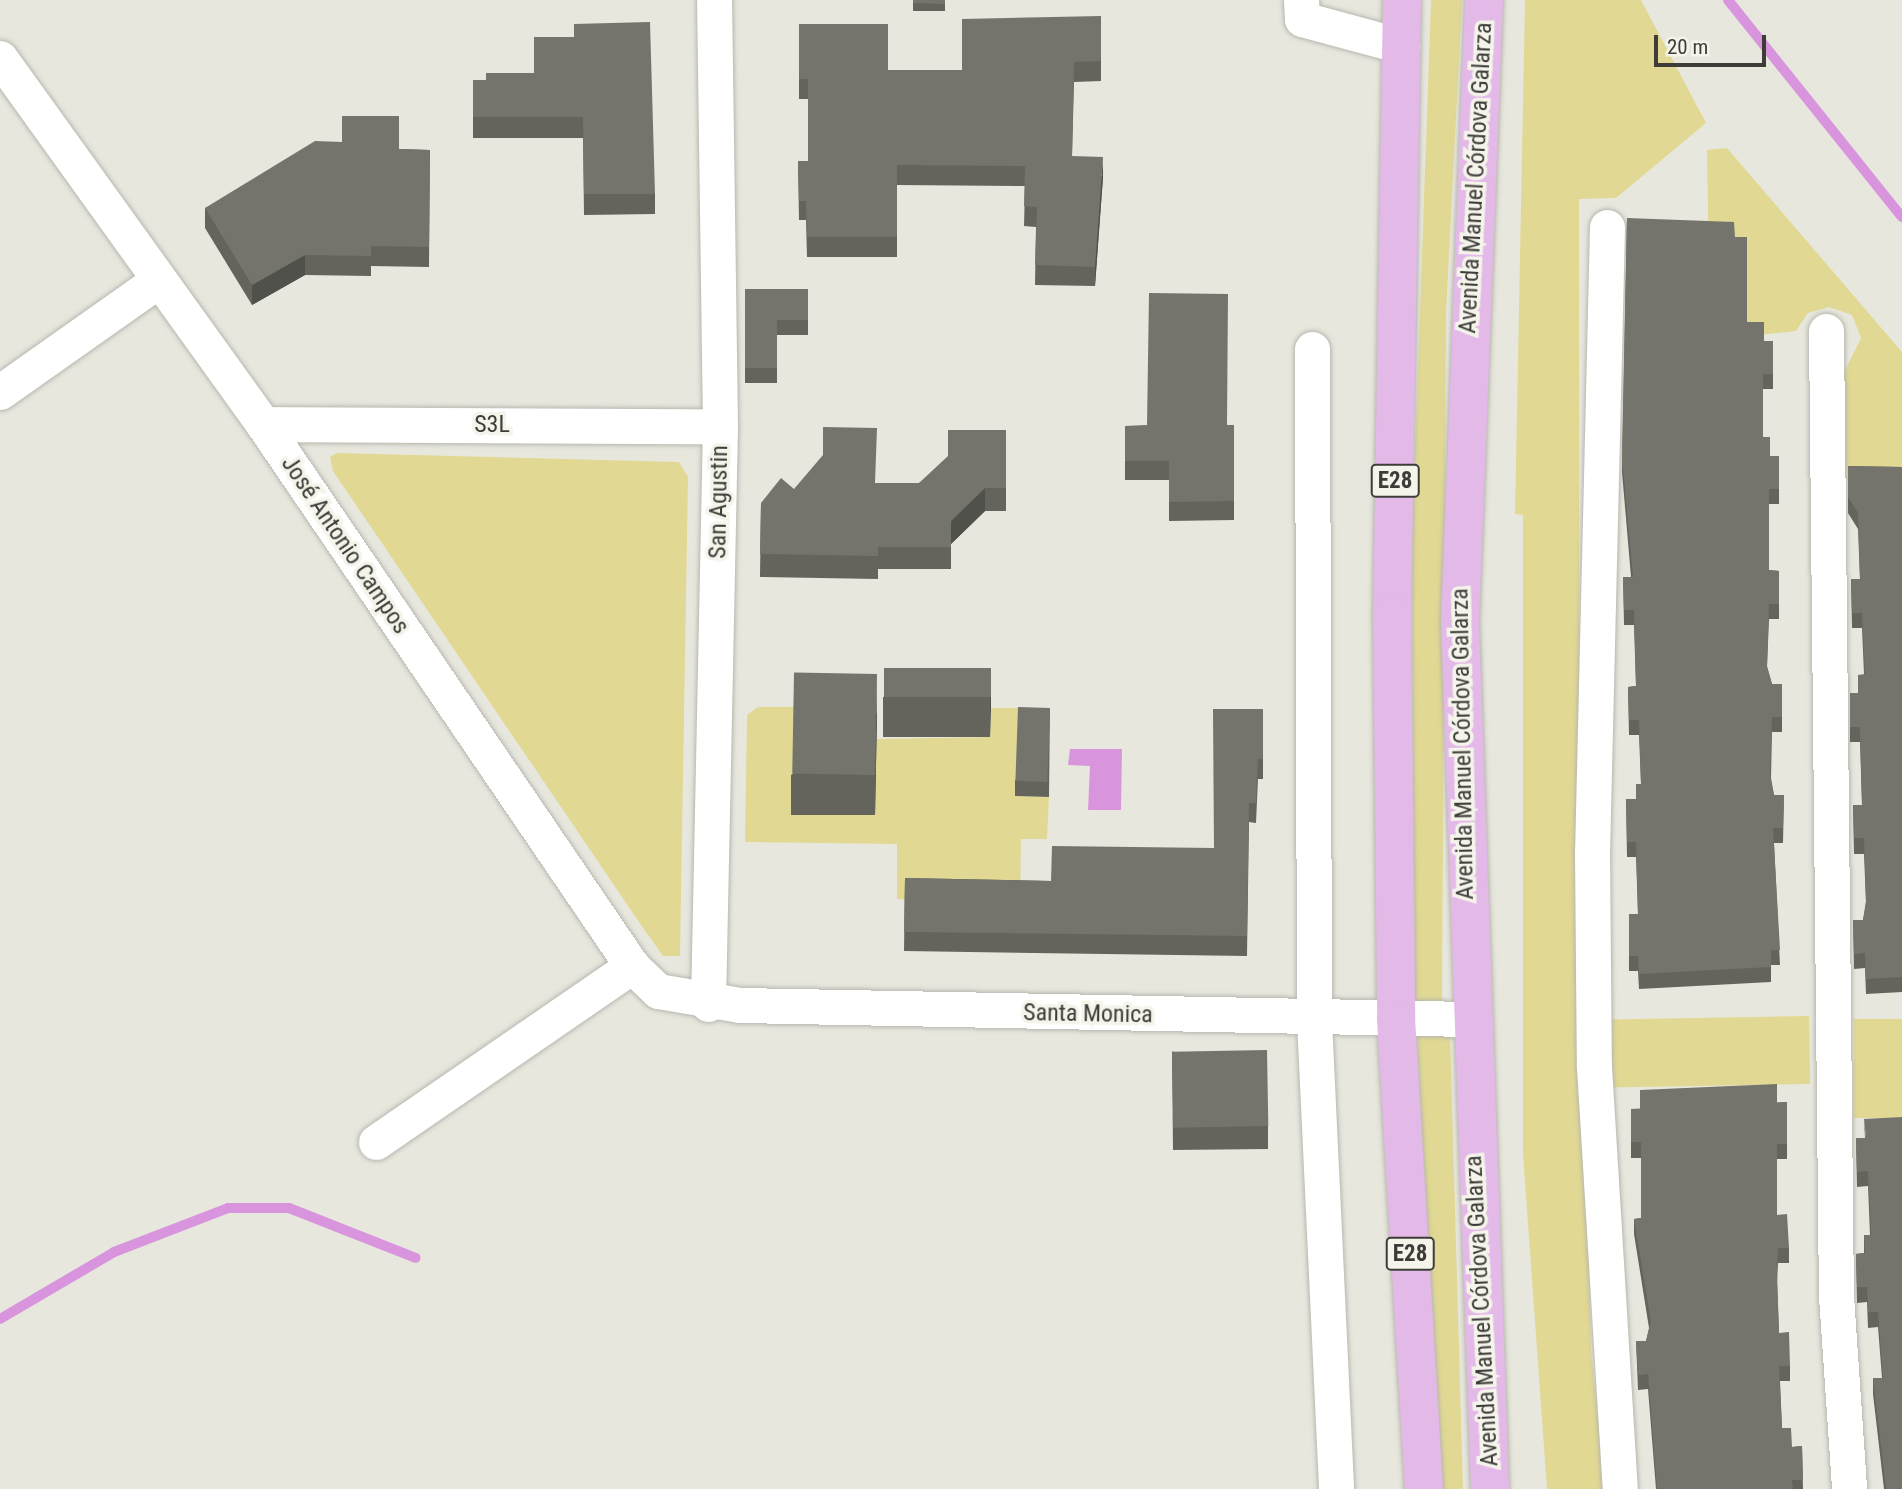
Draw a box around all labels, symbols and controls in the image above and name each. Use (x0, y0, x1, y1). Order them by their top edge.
scale bar (1657, 21, 1769, 65)
street label: Avenida Manuel Córdova Galarza (1453, 22, 1499, 334)
text: 20 m (1667, 35, 1708, 59)
street label: S3L (474, 411, 510, 439)
street label: San Agustin (704, 445, 734, 559)
street label: José Antonio Campos (275, 451, 415, 639)
road number: E28 (1370, 461, 1420, 500)
street label: Avenida Manuel Córdova Galarza (1446, 588, 1480, 900)
street label: Santa Monica (1023, 998, 1153, 1030)
street label: Avenida Manuel Córdova Galarza (1459, 1155, 1505, 1467)
road number: E28 (1386, 1234, 1434, 1274)

